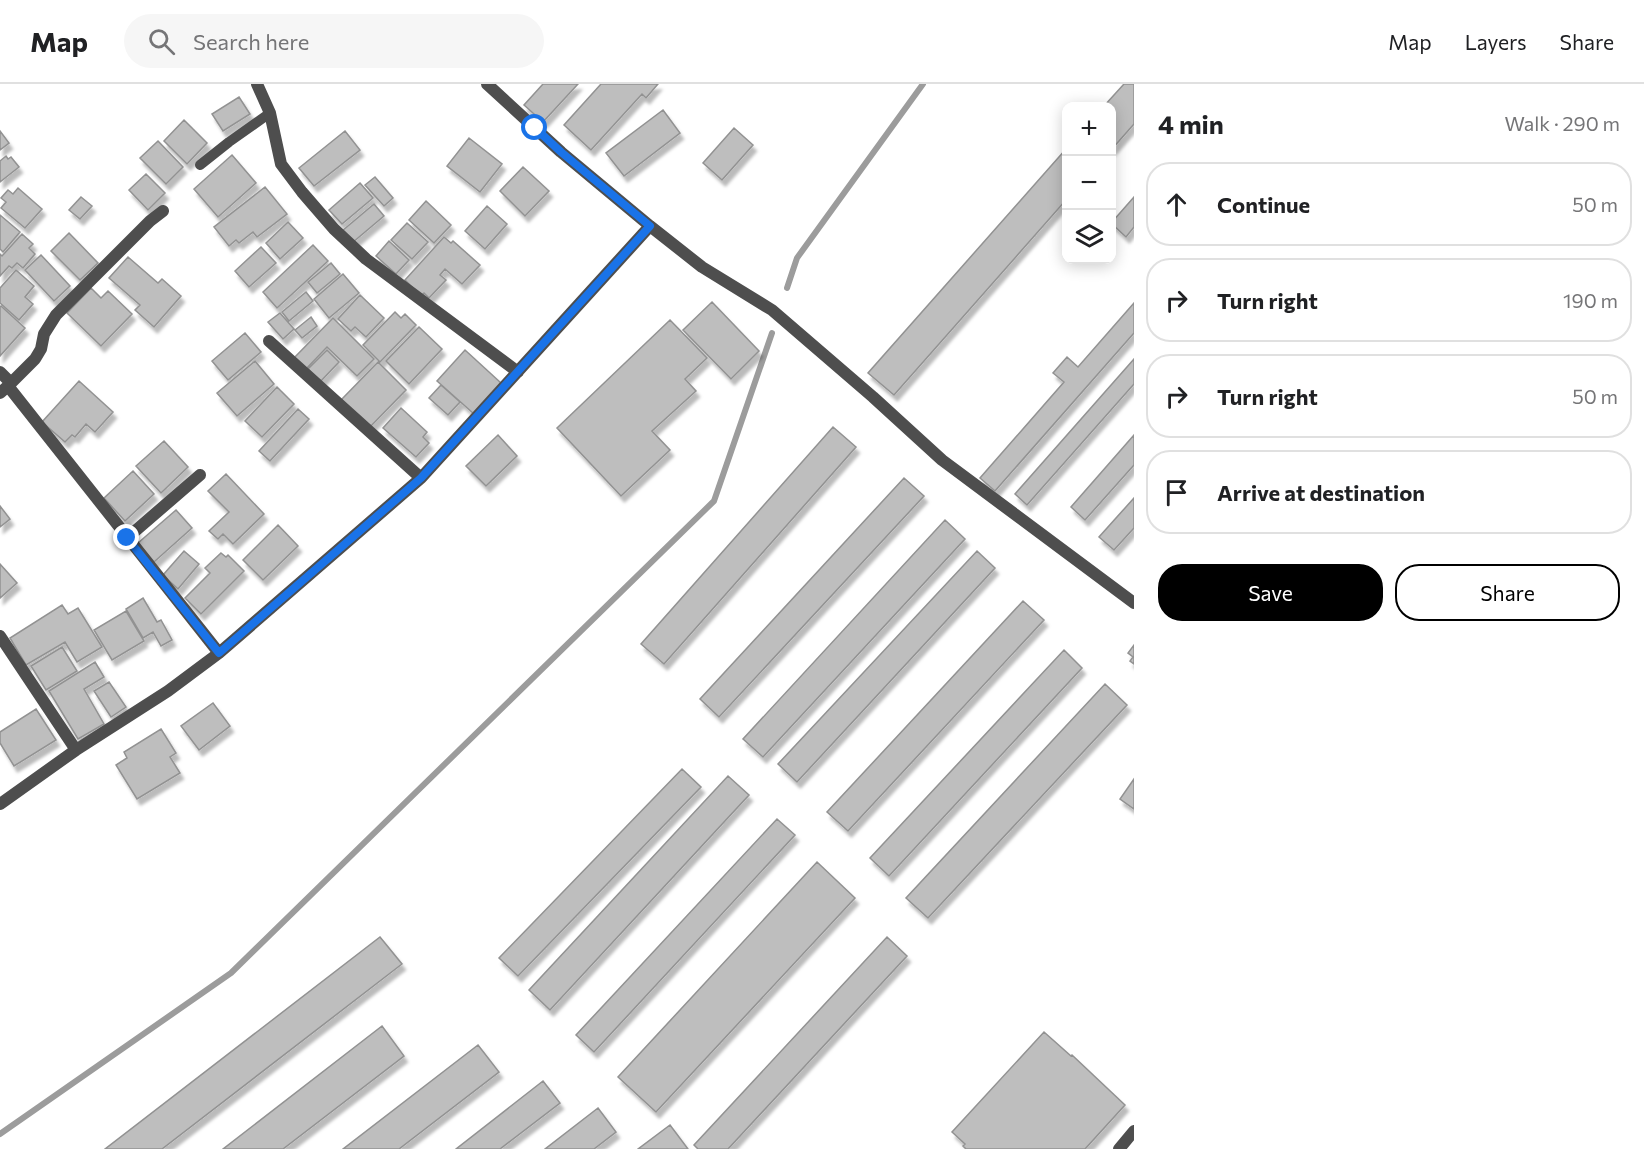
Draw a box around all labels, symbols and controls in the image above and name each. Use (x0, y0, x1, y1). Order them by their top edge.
search box (124, 14, 544, 68)
text: Map (30, 24, 88, 58)
icon: search (145, 25, 178, 58)
text: Search here (193, 28, 309, 55)
text: Map (1388, 29, 1432, 54)
text: Layers (1465, 29, 1527, 54)
text: Share (1560, 29, 1614, 54)
map controls (1062, 102, 1116, 264)
button: + (1062, 102, 1116, 156)
text: 4 min (1158, 108, 1224, 139)
text: Walk · 290 m (1504, 111, 1620, 135)
route start (521, 114, 547, 140)
button: − (1062, 156, 1116, 210)
icon: ahead (1160, 188, 1193, 221)
text: Continue (1217, 191, 1310, 218)
text: 50 m (1572, 192, 1618, 216)
button: layers (1062, 210, 1116, 264)
icon: right (1160, 284, 1193, 317)
text: Turn right (1217, 287, 1318, 314)
text: 190 m (1563, 288, 1618, 312)
icon: right (1160, 380, 1193, 413)
text: Turn right (1217, 383, 1318, 410)
text: 50 m (1572, 384, 1618, 408)
icon: arrive (1160, 476, 1193, 509)
text: Arrive at destination (1217, 479, 1425, 506)
route end (113, 524, 139, 550)
button: Save (1158, 564, 1383, 621)
button: Share (1395, 564, 1620, 621)

